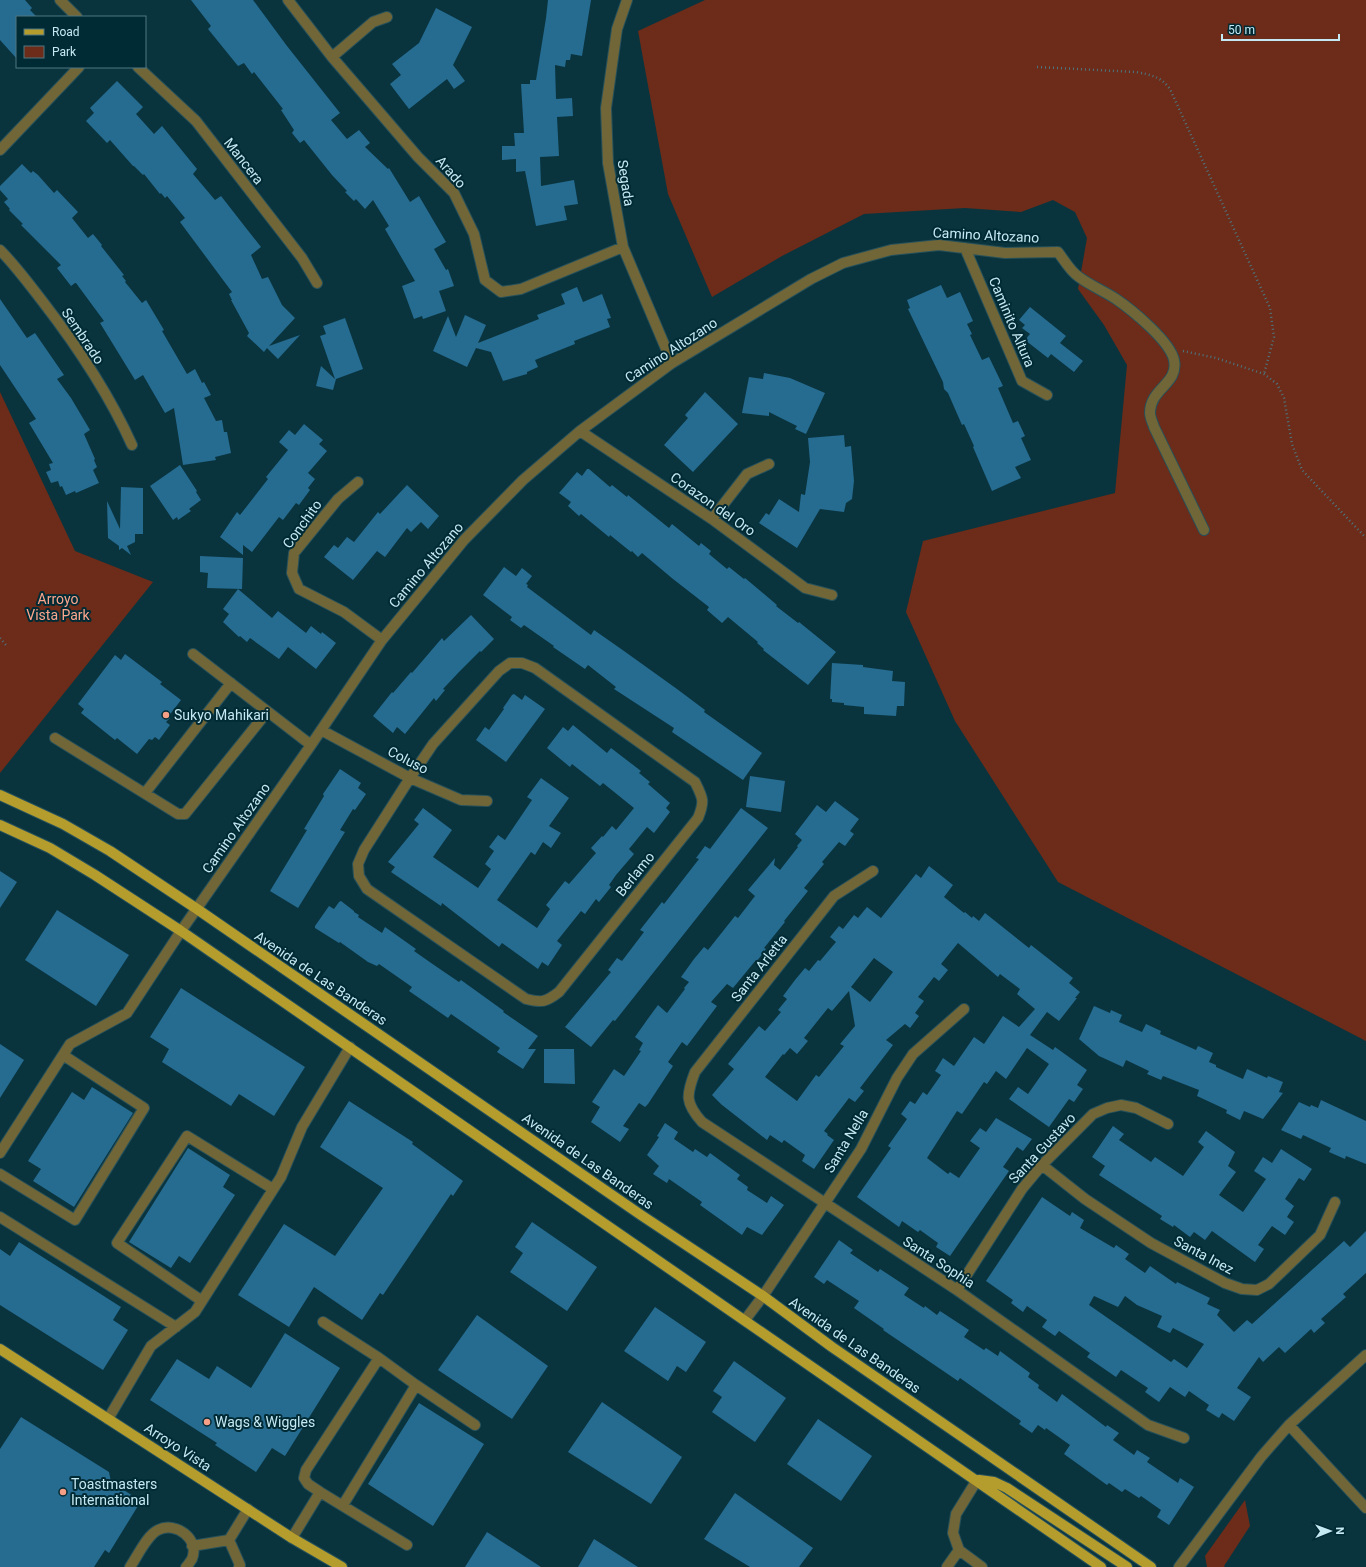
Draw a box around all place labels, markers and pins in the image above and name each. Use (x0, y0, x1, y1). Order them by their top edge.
place label: Sukyo Mahikari (174, 707, 269, 723)
marker: Sukyo Mahikari (161, 710, 171, 720)
place label: Wags & Wiggles (215, 1414, 315, 1430)
marker: Wags & Wiggles (202, 1417, 212, 1427)
place label: Toastmasters International (71, 1476, 157, 1508)
marker: Toastmasters International (58, 1487, 68, 1497)

